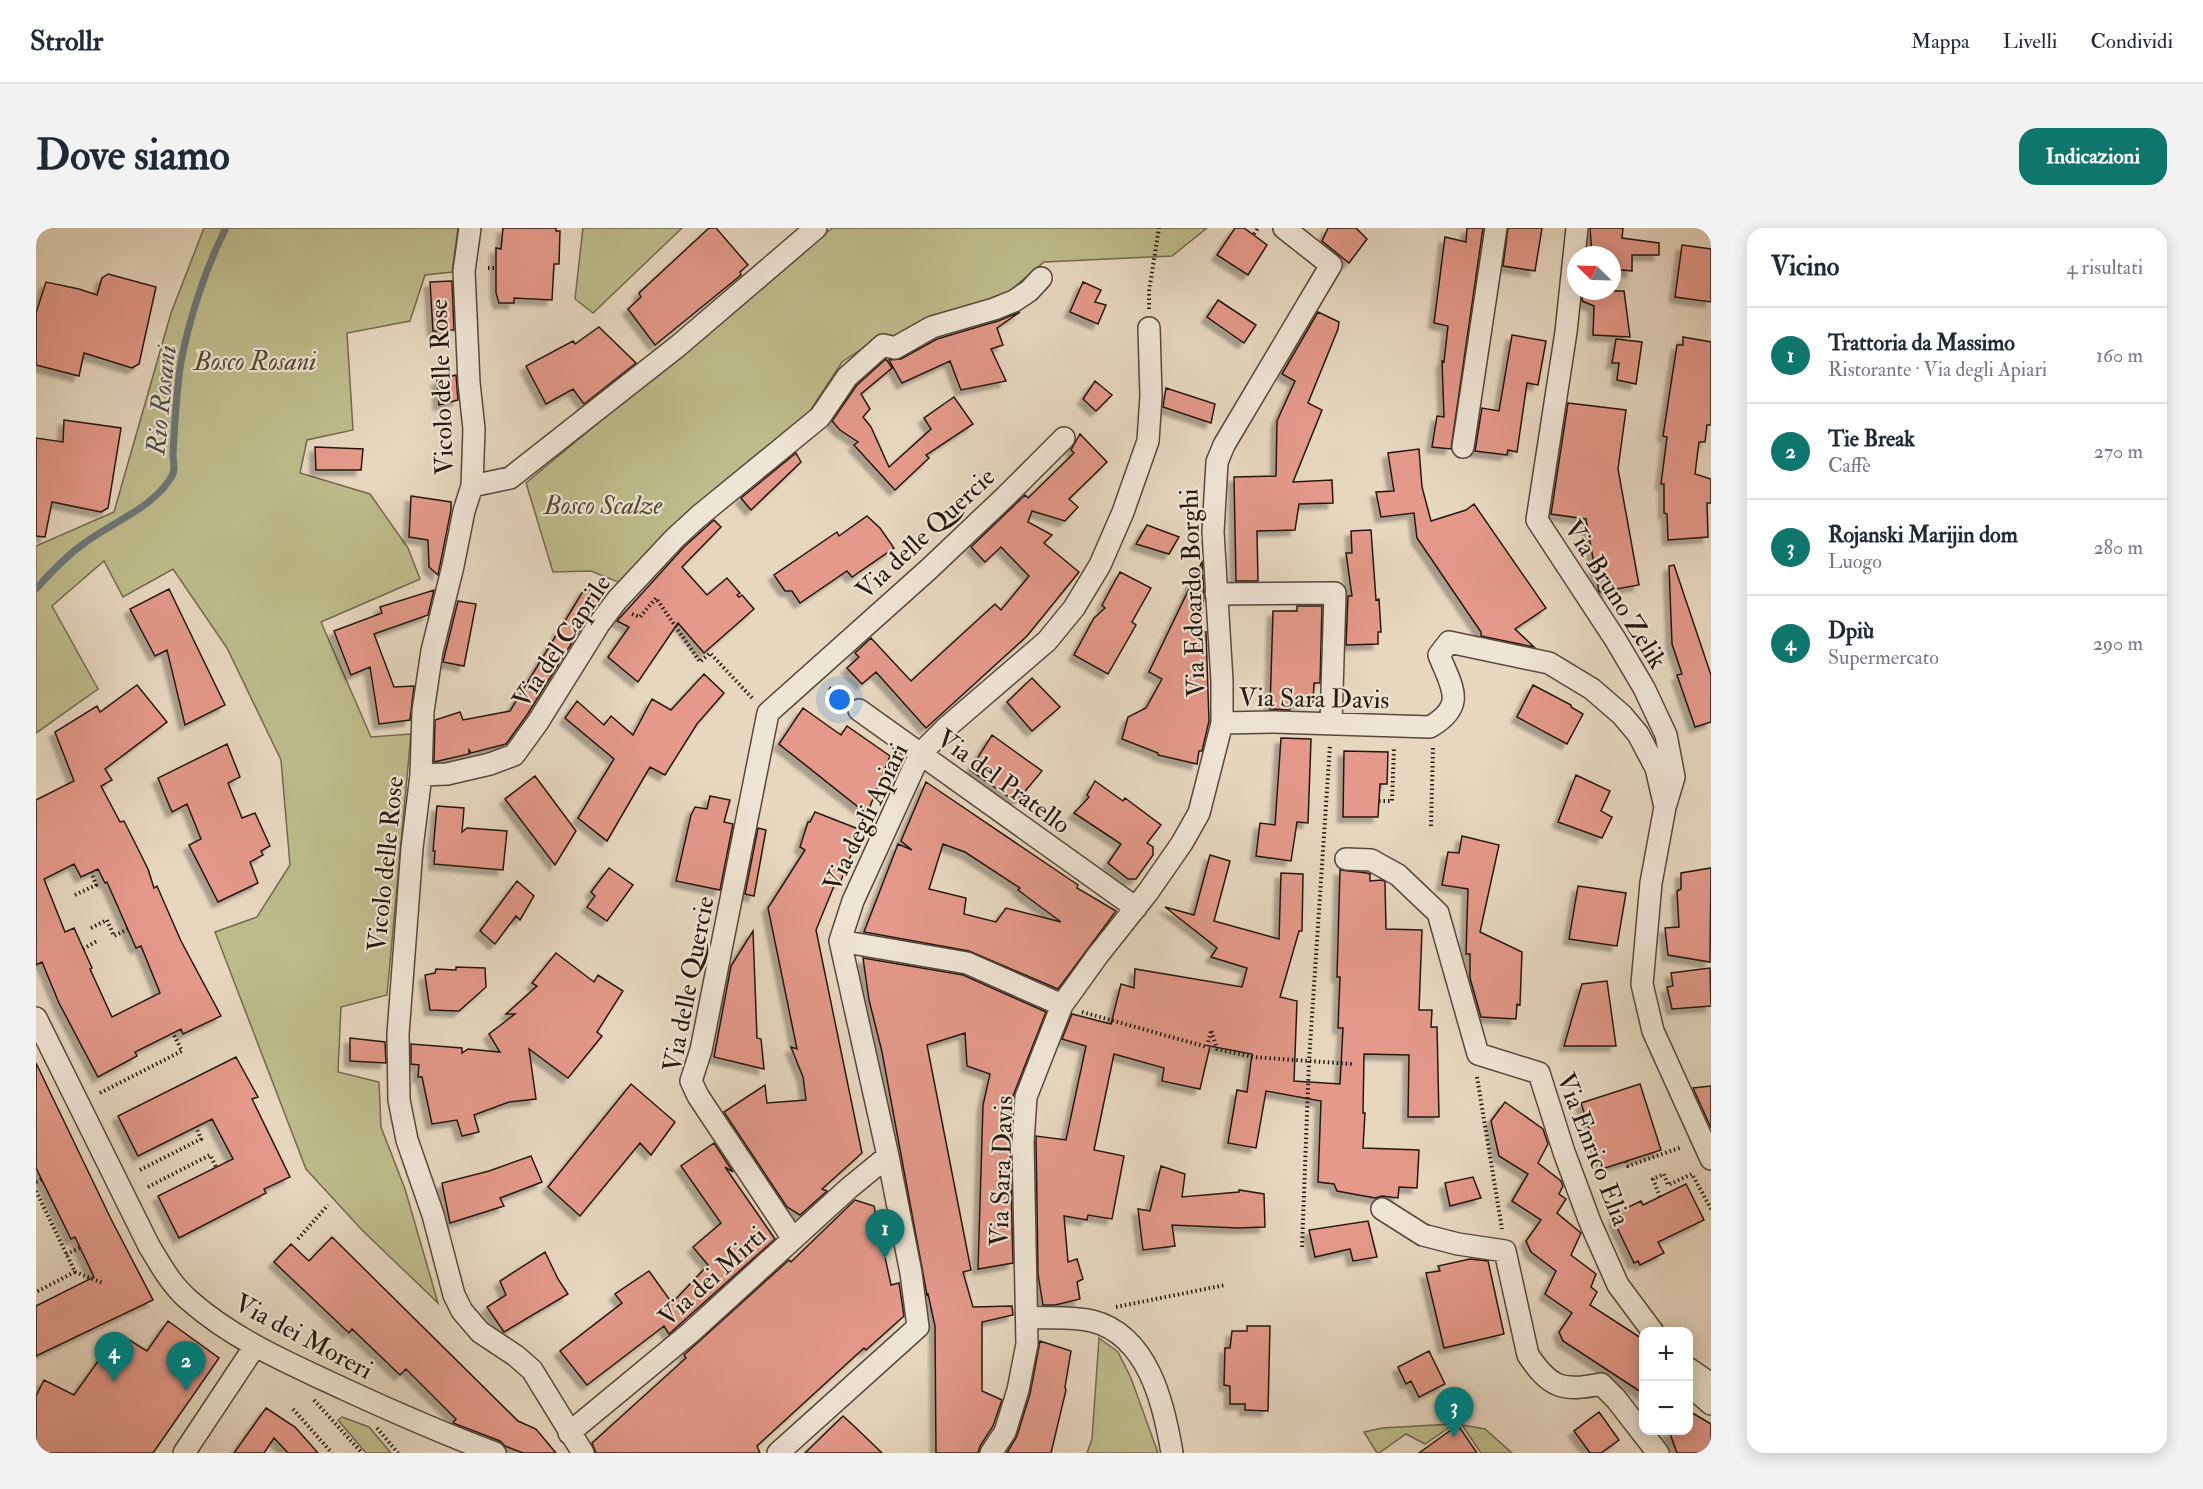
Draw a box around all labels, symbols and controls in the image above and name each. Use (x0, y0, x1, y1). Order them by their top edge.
text: Strollr (30, 24, 103, 59)
text: Mappa (1911, 28, 1970, 55)
text: Livelli (2003, 28, 2057, 55)
text: Condividi (2090, 28, 2173, 55)
button: Indicazioni (2019, 128, 2167, 185)
text: Dove siamo (36, 130, 230, 182)
north arrow (1567, 246, 1621, 300)
text: Vicino (1771, 251, 1839, 283)
text: 4 risultati (2067, 255, 2143, 280)
street label: Vicolo delle Rose (423, 298, 461, 476)
text: Trattoria da Massimo (1828, 329, 2015, 357)
water label: Rio Rosani (139, 343, 184, 458)
text: 1 (1787, 343, 1794, 368)
text: 160 m (2096, 343, 2143, 368)
park label: Bosco Rosani (192, 346, 316, 378)
text: Ristorante · Via degli Apiari (1828, 357, 2047, 382)
text: Tie Break (1828, 425, 1915, 453)
text: 2 (1785, 439, 1796, 464)
text: 270 m (2094, 439, 2143, 464)
text: Caffè (1828, 453, 1871, 478)
street label: Via delle Quercie (849, 461, 1002, 606)
street label: Via Edoardo Borghi (1173, 488, 1213, 698)
park label: Bosco Scalze (542, 490, 663, 522)
street label: Via Bruno Zelik (1557, 514, 1674, 675)
text: Rojanski Marijin dom (1828, 521, 2018, 549)
text: 3 (1787, 535, 1794, 560)
text: 280 m (2093, 535, 2143, 560)
text: Luogo (1828, 549, 1882, 574)
street label: Via del Caprile (506, 569, 619, 715)
text: Dpiù (1828, 617, 1874, 645)
text: 4 (1785, 631, 1796, 656)
text: 290 m (2093, 631, 2143, 656)
text: Supermercato (1828, 645, 1939, 670)
street label: Via Sara Davis (1238, 682, 1390, 716)
your location (825, 685, 854, 714)
street label: Via del Pratello (930, 723, 1077, 841)
street label: Via degli Apiari (816, 738, 916, 897)
street label: Vicolo delle Rose (361, 775, 411, 953)
street label: Via delle Quercie (656, 893, 722, 1075)
street label: Via Enrico Elia (1549, 1068, 1637, 1231)
street label: Via Sara Davis (983, 1095, 1021, 1247)
pin: 1 (866, 1210, 904, 1259)
street label: Via dei Mirti (652, 1220, 773, 1334)
street label: Via dei Moreri (229, 1287, 378, 1387)
map controls (1639, 1327, 1693, 1435)
button: + (1639, 1327, 1693, 1381)
pin: 4 (94, 1332, 134, 1382)
pin: 2 (166, 1342, 206, 1391)
button: − (1639, 1381, 1693, 1435)
pin: 3 (1434, 1388, 1474, 1437)

